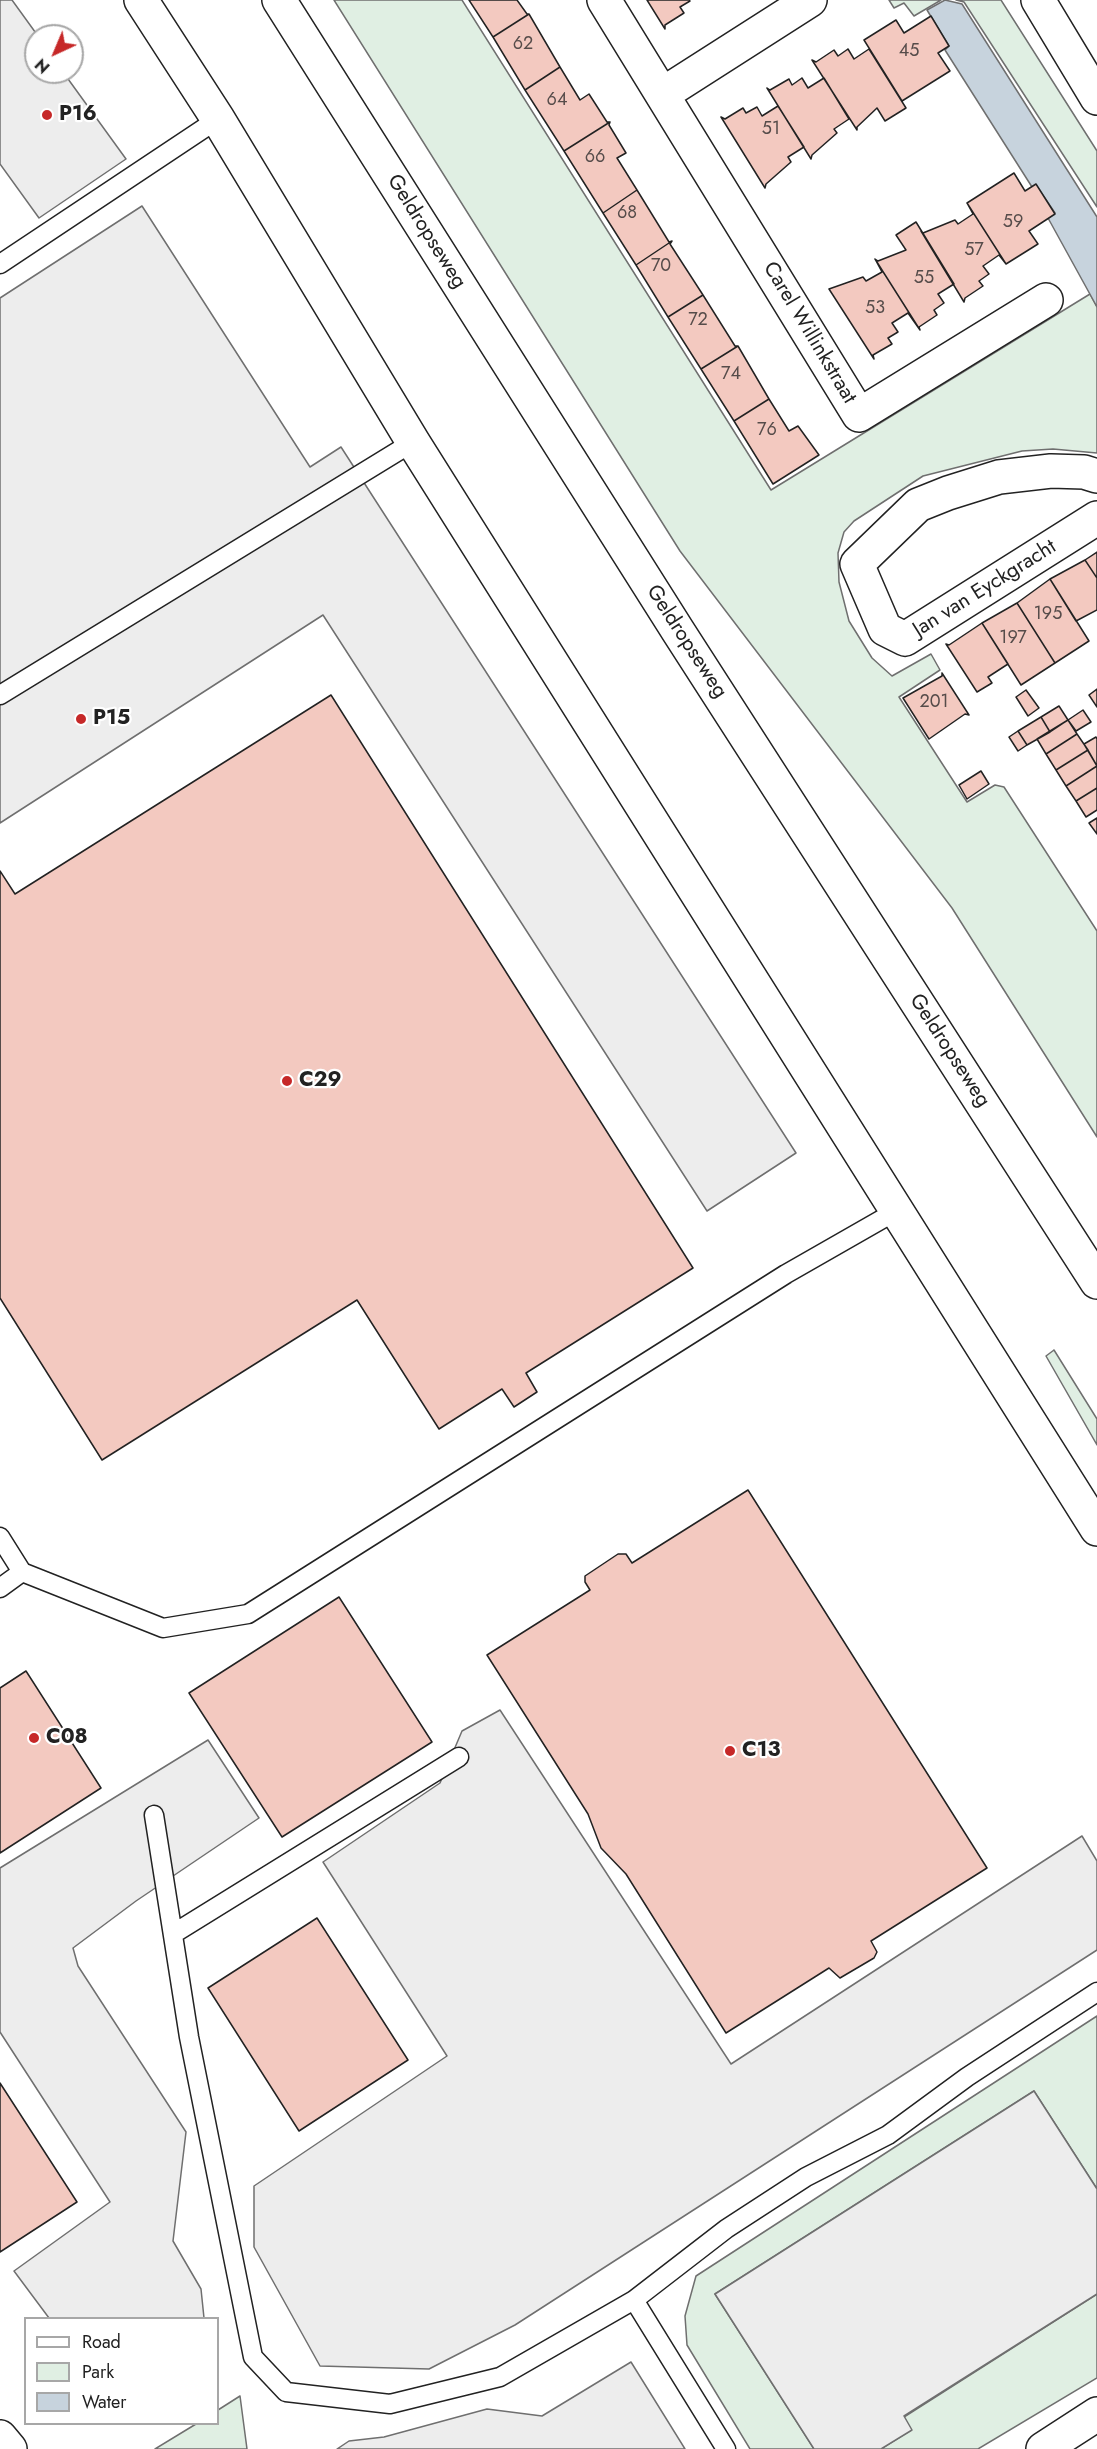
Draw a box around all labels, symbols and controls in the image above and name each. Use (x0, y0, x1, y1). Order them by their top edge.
north arrow (24, 24, 84, 84)
house number: 62 (513, 34, 533, 56)
house number: 45 (899, 41, 919, 63)
text: N (30, 53, 55, 79)
house number: 64 (547, 90, 567, 112)
place label: P16 (59, 102, 97, 128)
marker: P16 (40, 108, 54, 122)
house number: 51 (762, 119, 780, 141)
house number: 66 (585, 147, 605, 169)
street label: Geldropseweg (381, 170, 471, 294)
house number: 68 (617, 203, 637, 225)
house number: 59 (1003, 212, 1023, 234)
house number: 57 (964, 240, 984, 262)
house number: 70 (651, 256, 671, 278)
street label: Carel Willinkstraat (757, 258, 861, 408)
house number: 55 (914, 268, 934, 290)
house number: 53 (865, 298, 885, 320)
house number: 72 (688, 310, 708, 332)
house number: 74 (721, 364, 741, 386)
house number: 76 (757, 420, 777, 442)
street label: Jan van Eyckgracht (909, 535, 1061, 643)
street label: Geldropseweg (640, 581, 732, 703)
house number: 195 (1034, 604, 1062, 626)
house number: 197 (999, 628, 1027, 650)
house number: 201 (919, 692, 949, 714)
place label: P15 (93, 706, 130, 732)
marker: P15 (74, 712, 88, 726)
street label: Geldropseweg (903, 990, 995, 1112)
place label: C29 (299, 1068, 342, 1094)
marker: C29 (280, 1074, 294, 1088)
place label: C08 (46, 1725, 88, 1751)
marker: C08 (27, 1731, 41, 1745)
place label: C13 (742, 1738, 780, 1764)
marker: C13 (723, 1744, 737, 1758)
legend (24, 2317, 219, 2425)
text: Road (82, 2329, 121, 2355)
text: Park (82, 2359, 114, 2385)
text: Water (82, 2389, 126, 2415)

